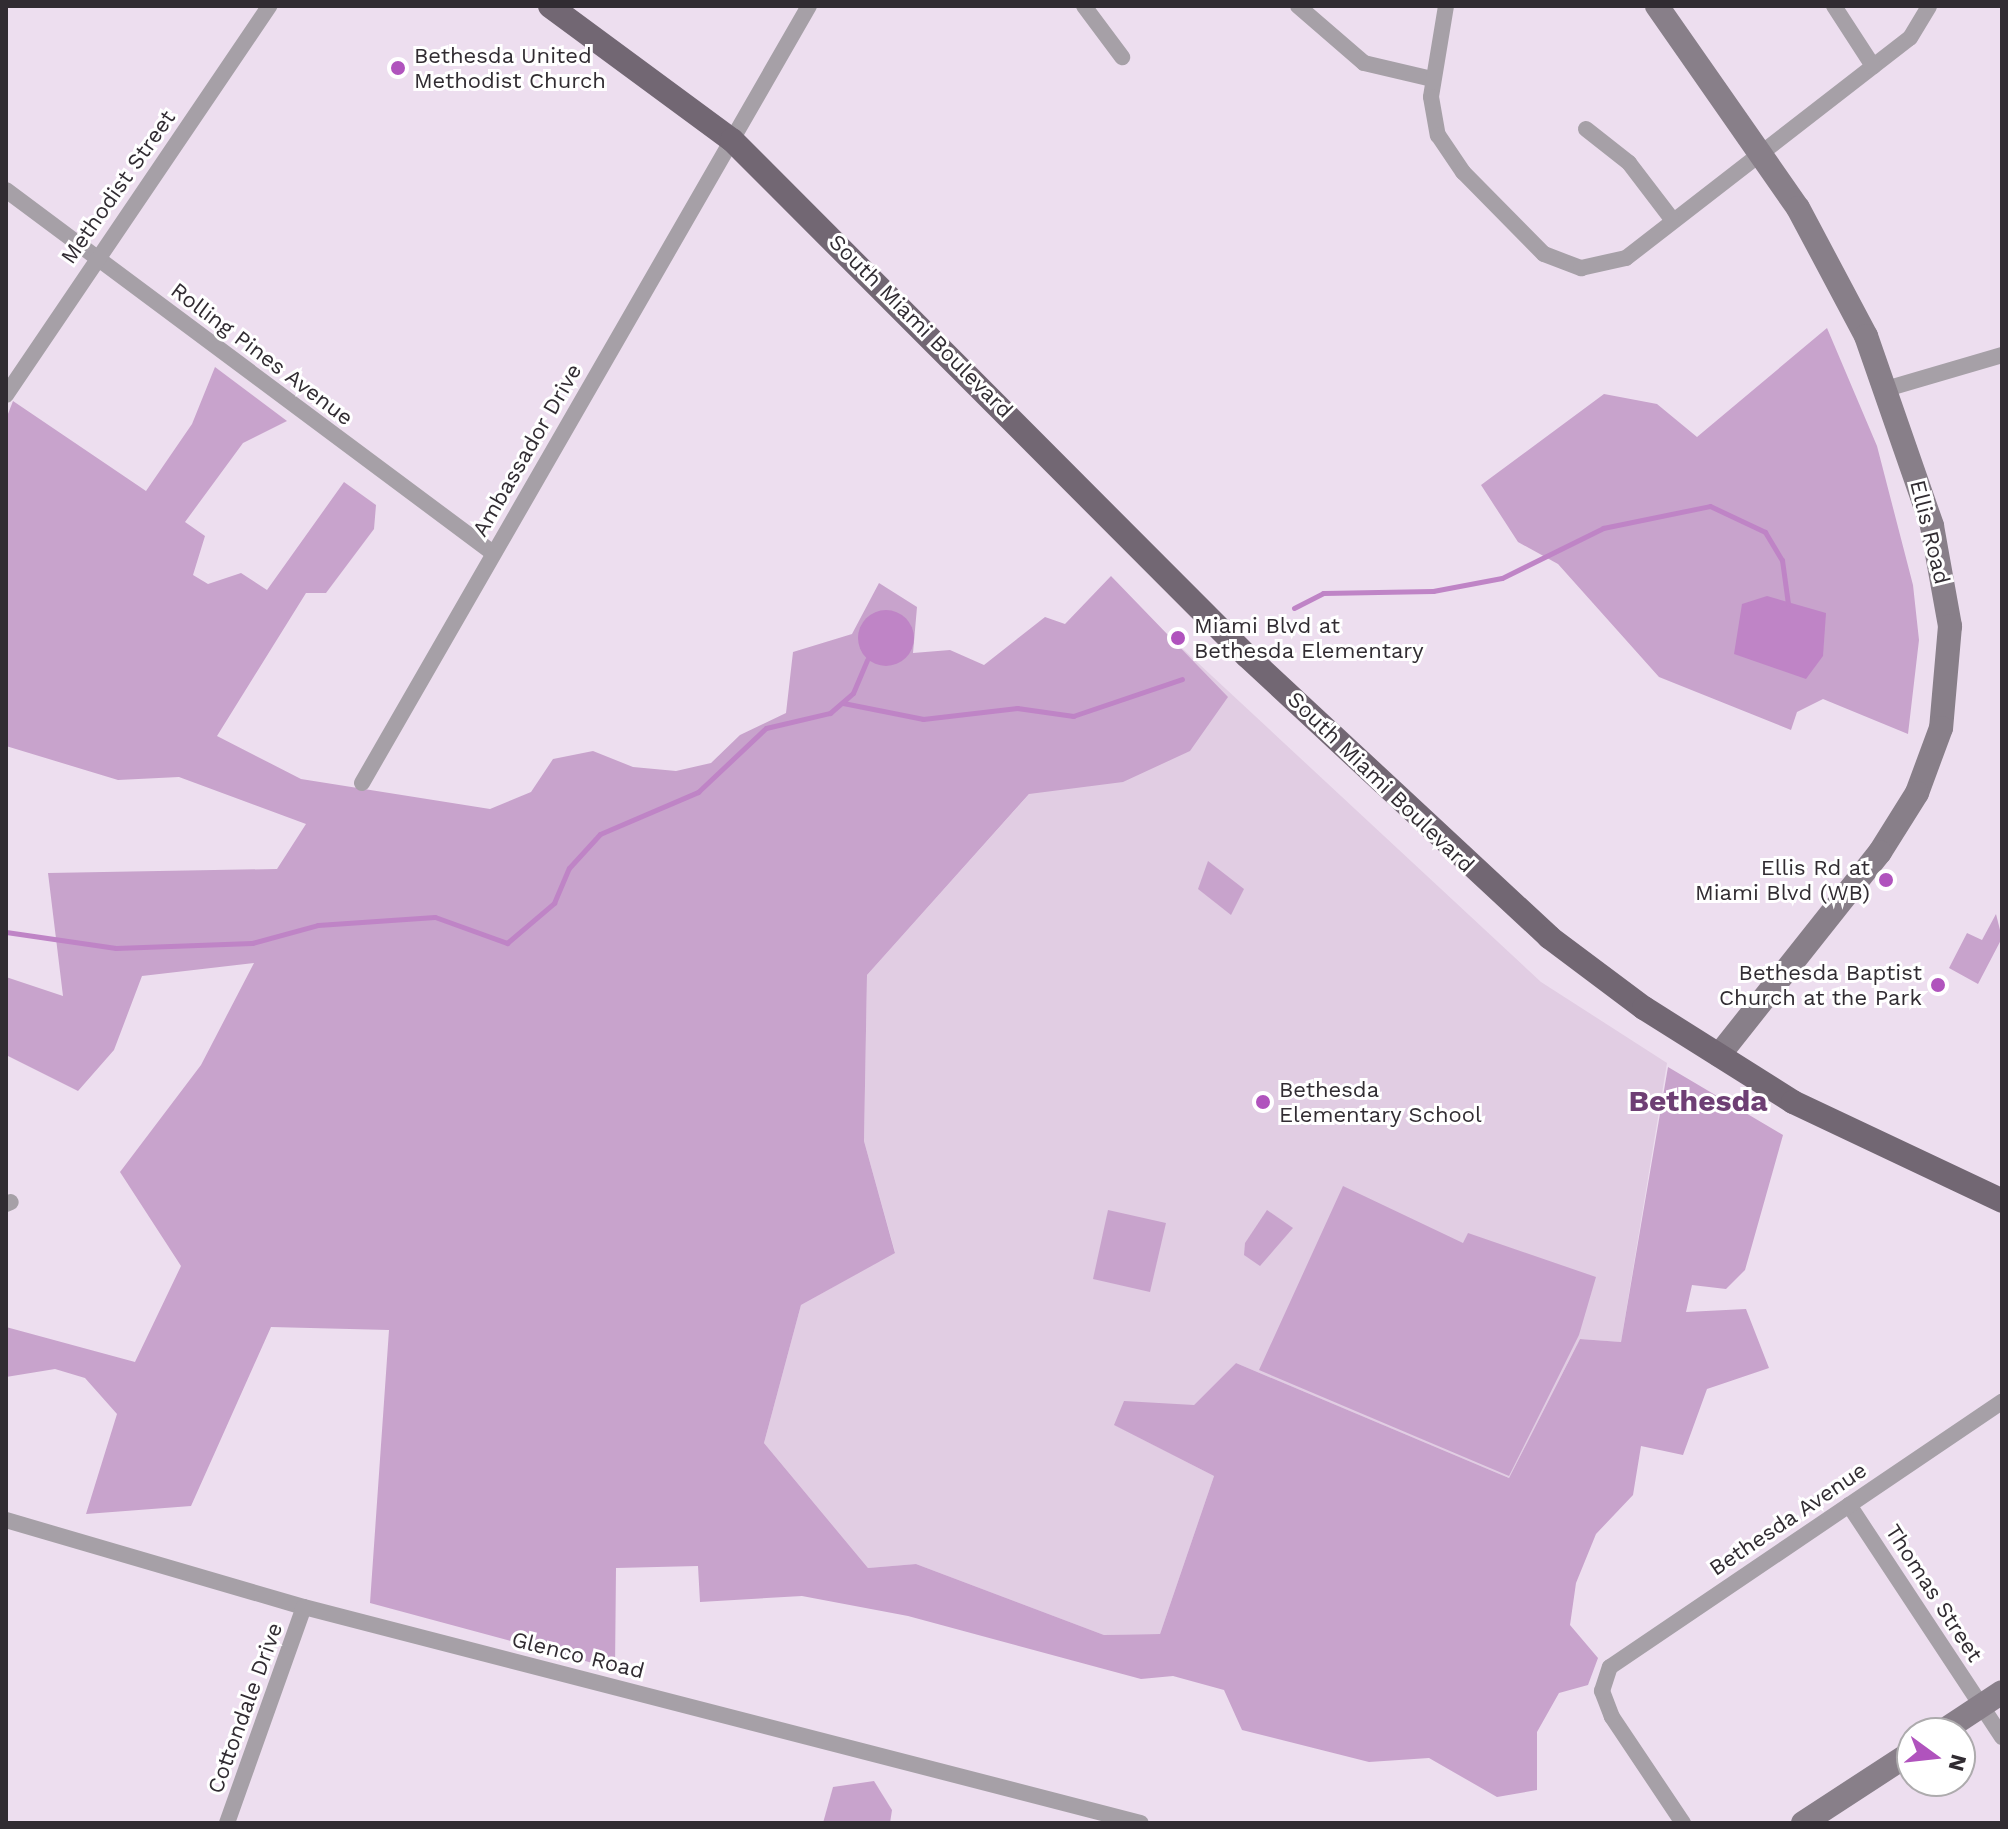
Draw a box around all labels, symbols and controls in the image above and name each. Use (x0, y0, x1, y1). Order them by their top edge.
place label: Bethesda United Methodist Church (414, 42, 606, 94)
marker: Bethesda United Methodist Church (389, 59, 407, 77)
street label: Methodist Street (55, 105, 181, 269)
street label: South Miami Boulevard (824, 229, 1018, 423)
street label: Rolling Pines Avenue (165, 277, 359, 431)
street label: Ambassador Drive (467, 359, 587, 541)
street label: Ellis Road (1904, 477, 1956, 587)
place label: Miami Blvd at Bethesda Elementary (1194, 612, 1424, 664)
marker: Miami Blvd at Bethesda Elementary (1169, 629, 1187, 647)
street label: South Miami Boulevard (1282, 686, 1480, 878)
place label: Ellis Rd at Miami Blvd (WB) (1695, 854, 1870, 906)
marker: Ellis Rd at Miami Blvd (WB) (1877, 871, 1895, 889)
place label: Bethesda Baptist Church at the Park (1719, 959, 1922, 1010)
marker: Bethesda Baptist Church at the Park (1929, 976, 1947, 994)
place label: Bethesda Elementary School (1279, 1076, 1482, 1128)
district label: Bethesda (1628, 1083, 1768, 1119)
marker: Bethesda Elementary School (1254, 1093, 1272, 1111)
street label: Bethesda Avenue (1704, 1456, 1872, 1582)
street label: Thomas Street (1880, 1519, 1988, 1667)
street label: Cottondale Drive (202, 1619, 288, 1797)
street label: Glenco Road (509, 1626, 647, 1684)
north arrow (1896, 1717, 1976, 1797)
text: N (1944, 1752, 1972, 1774)

